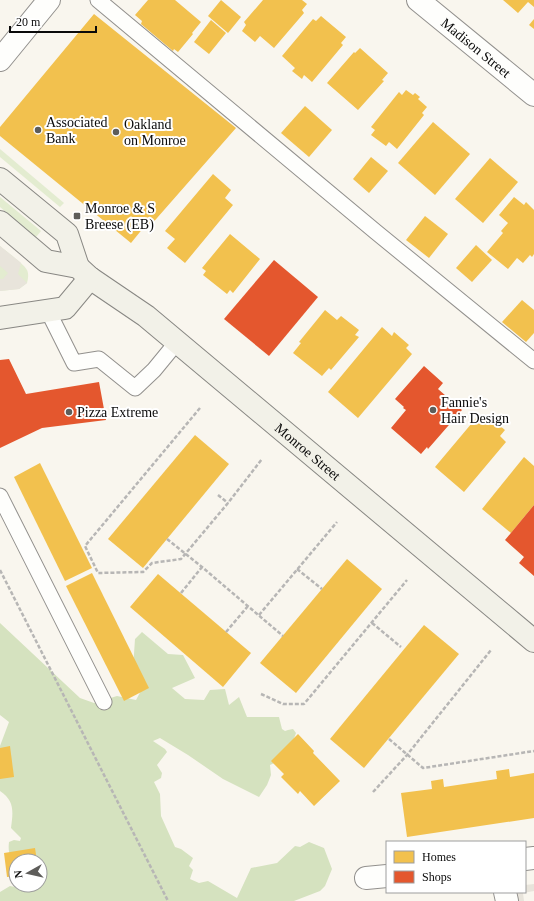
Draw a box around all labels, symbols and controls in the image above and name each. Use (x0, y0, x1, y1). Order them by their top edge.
scale bar (10, 8, 96, 34)
text: 20 m (16, 15, 41, 29)
street label: Madison Street (438, 15, 514, 81)
place label: Associated Bank (46, 115, 107, 146)
place label: Oakland on Monroe (124, 117, 186, 148)
marker: Associated Bank (33, 125, 43, 135)
marker: Oakland on Monroe (111, 127, 121, 137)
place label: Monroe & S Breese (EB) (85, 201, 155, 233)
marker: Monroe & S Breese (EB) (72, 211, 82, 221)
place label: Fannie's Hair Design (441, 395, 509, 426)
place label: Pizza Extreme (77, 405, 158, 420)
marker: Fannie's Hair Design (428, 405, 438, 415)
marker: Pizza Extreme (64, 407, 74, 417)
street label: Monroe Street (272, 420, 343, 484)
legend (386, 841, 526, 893)
text: Homes (422, 850, 456, 864)
north arrow (8, 853, 48, 893)
text: N (12, 870, 25, 879)
text: Shops (422, 870, 452, 884)

